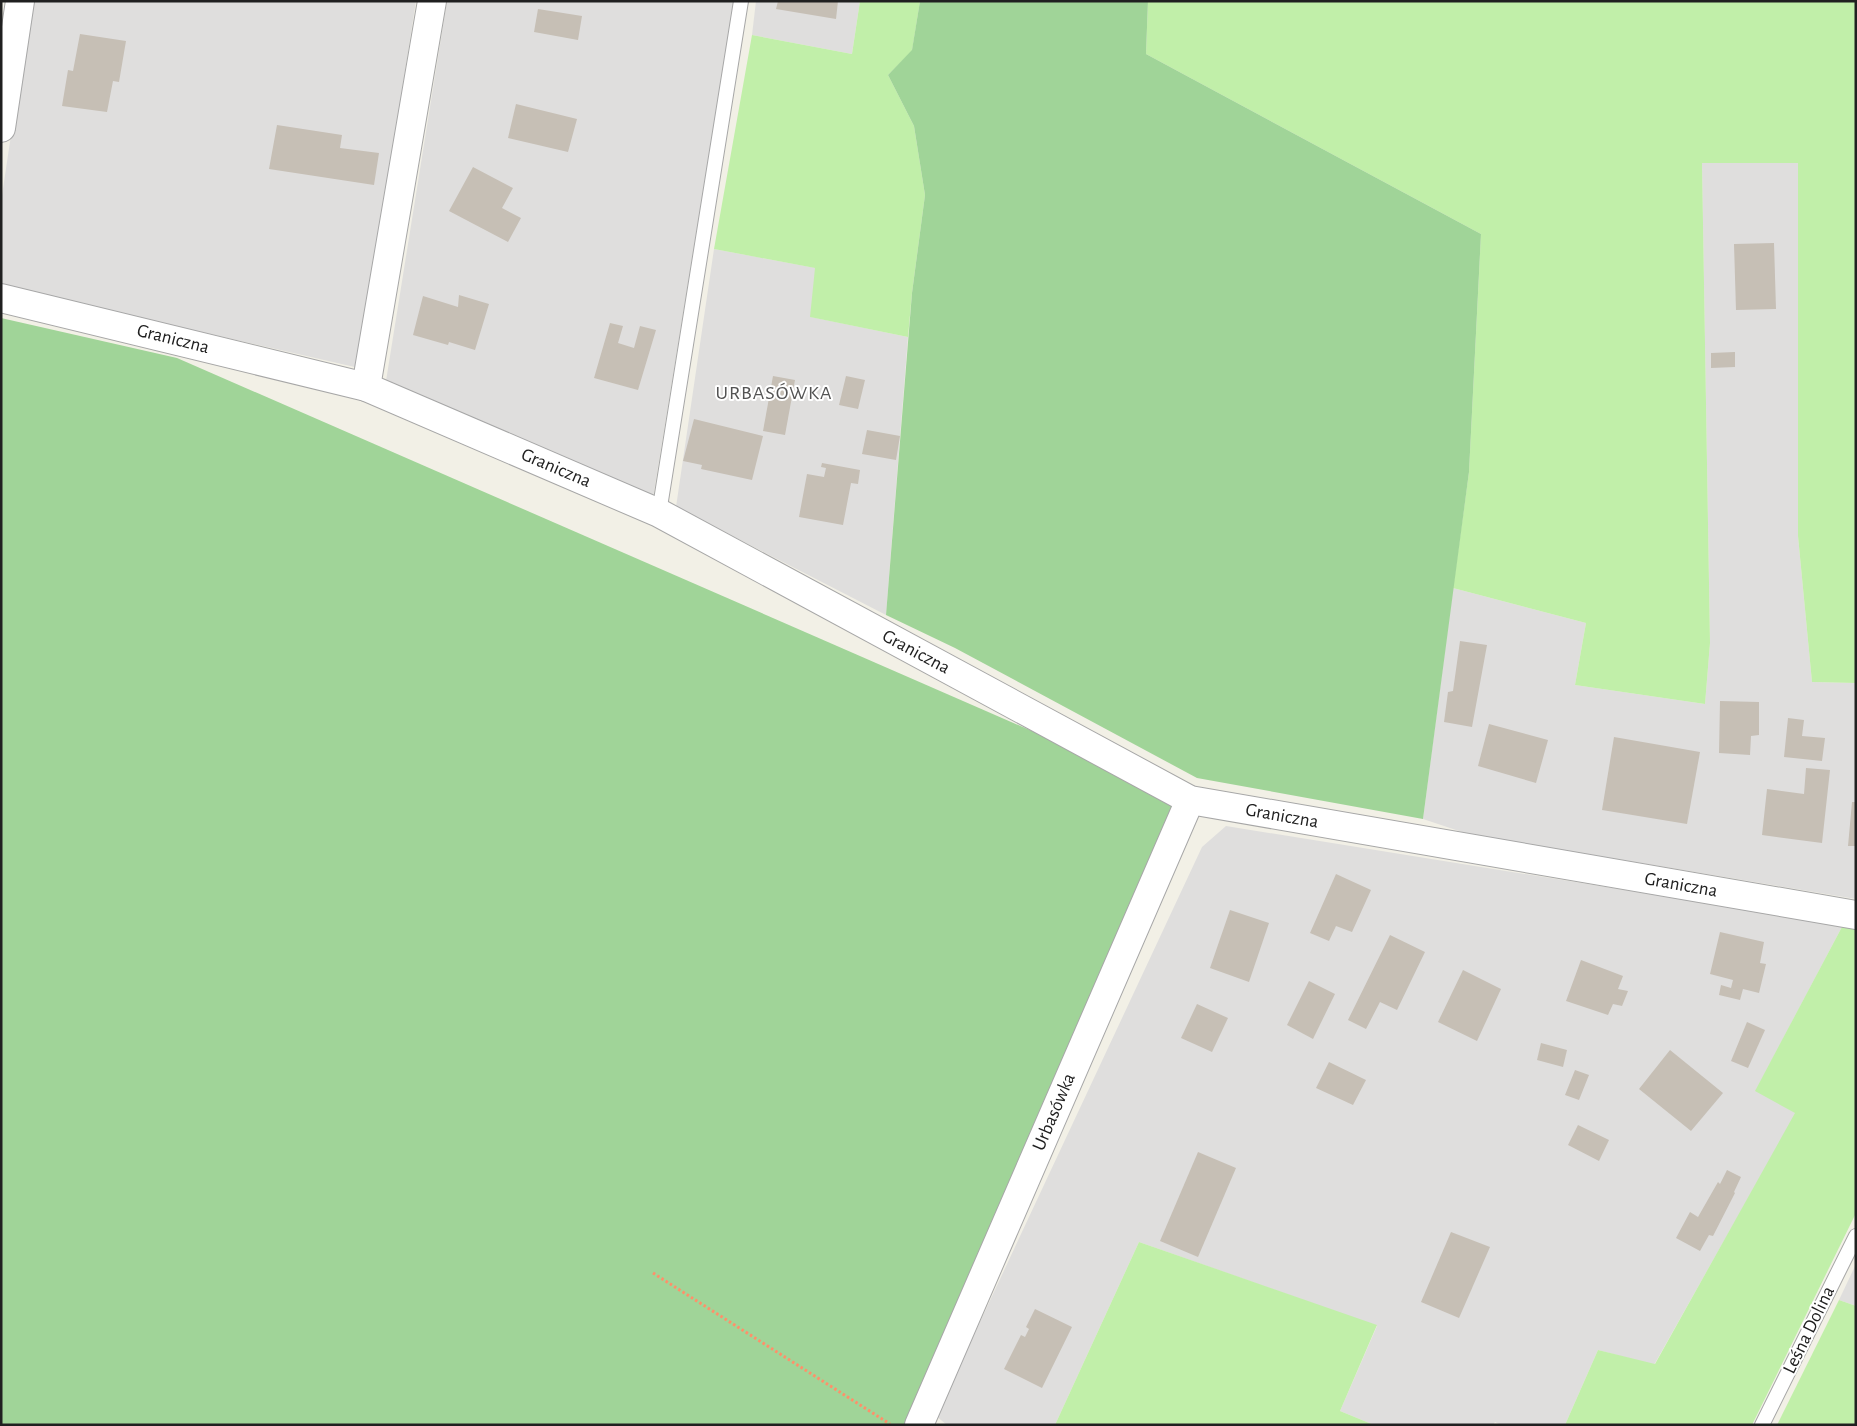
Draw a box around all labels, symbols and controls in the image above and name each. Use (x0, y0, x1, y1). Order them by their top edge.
street label: Graniczna (135, 321, 211, 357)
district label: URBASÓWKA (715, 382, 833, 403)
street label: Graniczna (518, 445, 594, 491)
street label: Graniczna (879, 626, 953, 678)
street label: Graniczna (1244, 800, 1320, 832)
street label: Graniczna (1643, 869, 1719, 901)
street label: Urbasówka (1029, 1070, 1079, 1154)
street label: Leśna Dolina (1780, 1283, 1838, 1377)

